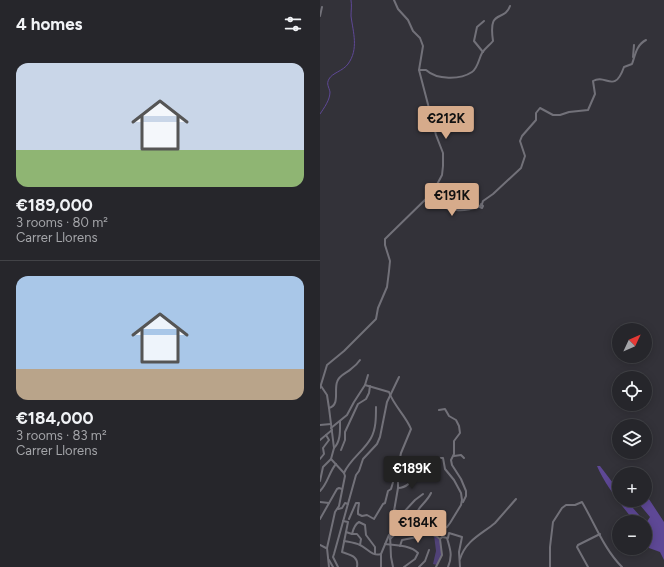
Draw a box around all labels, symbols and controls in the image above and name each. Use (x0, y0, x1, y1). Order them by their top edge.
icon: filters (282, 13, 304, 35)
text: 4 homes (16, 14, 83, 34)
icon: home (124, 89, 196, 161)
pin: €212K (418, 106, 474, 140)
text: €212K (427, 111, 465, 126)
pin: €191K (424, 183, 480, 217)
text: €191K (434, 188, 470, 203)
text: €189,000 (16, 195, 93, 215)
text: 3 rooms · 80 m² (16, 215, 108, 230)
text: Carrer Llorens (16, 230, 97, 245)
icon: home (124, 302, 196, 374)
north arrow (612, 323, 652, 363)
map controls (612, 323, 652, 555)
button: locate (612, 371, 652, 411)
text: €184,000 (16, 408, 94, 428)
button: layers (612, 419, 652, 459)
text: 3 rooms · 83 m² (16, 428, 107, 443)
text: Carrer Llorens (16, 443, 97, 458)
pin: €189K (384, 456, 440, 490)
text: €189K (393, 461, 431, 476)
button: + (612, 467, 652, 507)
pin: €184K (390, 510, 446, 544)
text: €184K (398, 515, 438, 530)
button: − (612, 515, 652, 555)

